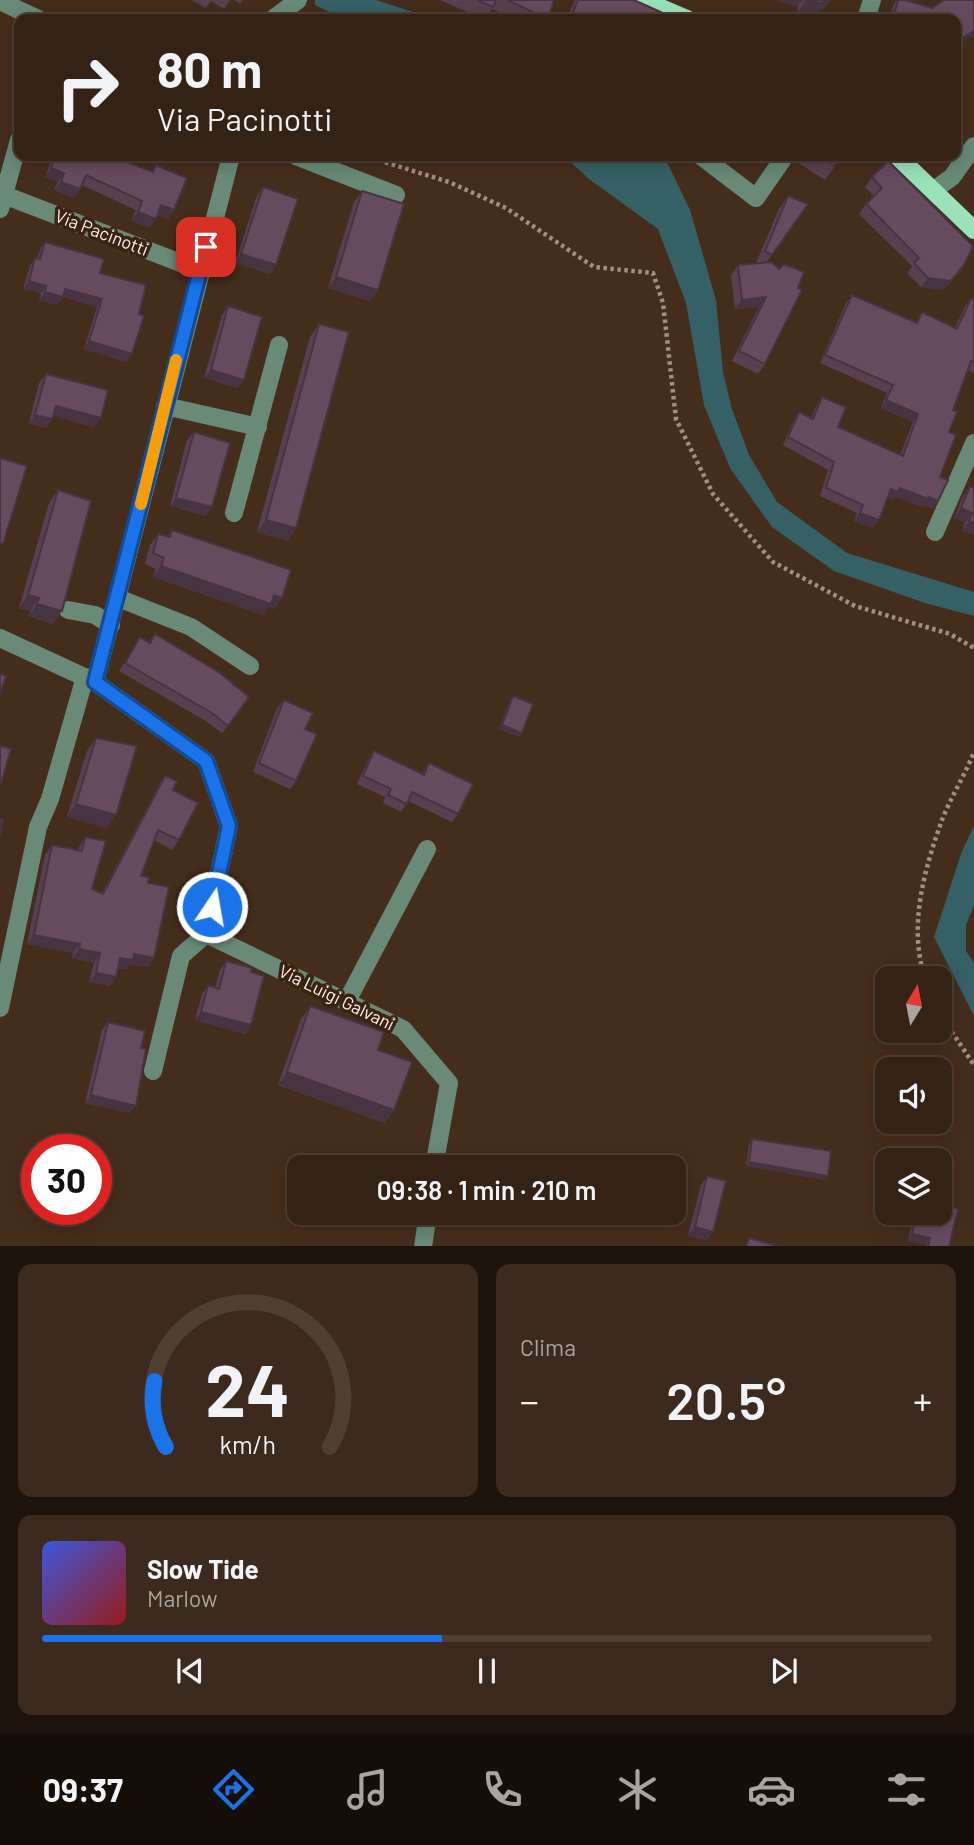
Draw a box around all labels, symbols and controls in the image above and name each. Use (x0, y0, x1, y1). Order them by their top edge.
text: 80 m (157, 39, 262, 98)
icon: right (42, 42, 133, 133)
text: Via Pacinotti (157, 99, 333, 137)
street label: Via Pacinotti (52, 204, 152, 260)
pin (176, 217, 236, 277)
icon: arrive (187, 228, 225, 266)
position arrow (175, 870, 249, 944)
street label: Via Luigi Galvani (275, 959, 399, 1035)
north arrow (875, 966, 952, 1043)
map controls (875, 966, 952, 1225)
button: sound (875, 1057, 952, 1134)
speed limit sign: 30 (21, 1134, 112, 1225)
button: layers (875, 1148, 952, 1225)
text: 09:38 · 1 min · 210 m (377, 1174, 596, 1205)
text: Clima (520, 1333, 576, 1361)
text: 24 (206, 1344, 290, 1432)
text: 20.5° (666, 1368, 786, 1430)
text: − (520, 1377, 539, 1423)
text: + (913, 1377, 932, 1423)
text: km/h (220, 1428, 276, 1458)
text: Slow Tide (147, 1553, 259, 1584)
text: Marlow (147, 1584, 218, 1612)
icon: previous (171, 1652, 209, 1690)
icon: pause (468, 1652, 506, 1690)
icon: next (765, 1652, 803, 1690)
icon: directions (209, 1765, 258, 1814)
icon: music (343, 1765, 392, 1814)
icon: phone (478, 1765, 527, 1814)
icon: climate (613, 1765, 662, 1814)
icon: car (747, 1765, 796, 1814)
icon: filters (882, 1765, 931, 1814)
text: 09:37 (43, 1770, 123, 1808)

